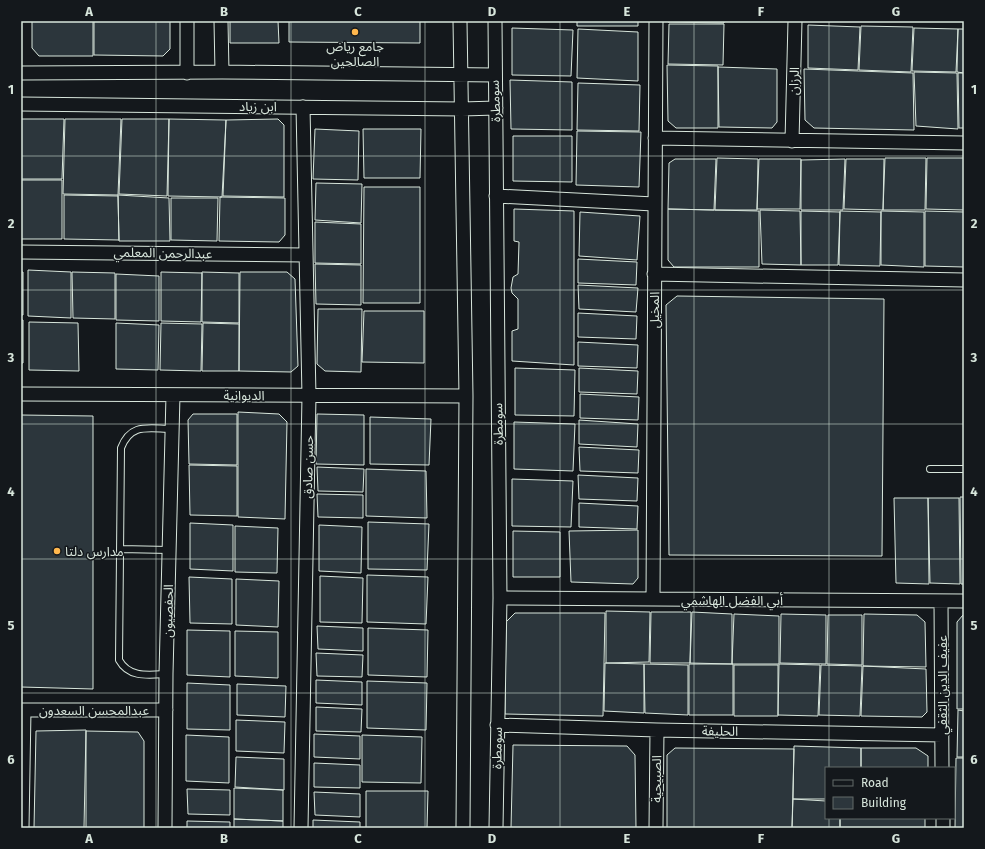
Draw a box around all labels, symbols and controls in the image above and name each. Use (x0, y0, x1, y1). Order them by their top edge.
text: A (84, 4, 93, 19)
text: B (220, 4, 228, 19)
text: C (354, 4, 362, 19)
text: D (488, 4, 497, 19)
text: E (624, 4, 631, 19)
text: F (758, 4, 765, 19)
text: G (892, 4, 900, 19)
marker: جامع رياض الصالحين (350, 27, 360, 37)
place label: جامع رياض الصالحين (326, 39, 384, 70)
street label: الرزان (786, 67, 803, 95)
street label: سومطرة (487, 80, 503, 122)
text: 1 (8, 82, 14, 97)
text: 1 (971, 82, 977, 97)
street label: ابن زياد (239, 99, 277, 115)
text: 2 (8, 216, 15, 231)
text: 2 (971, 216, 978, 231)
street label: عبدالرحمن المعلمي (113, 245, 213, 264)
street label: المخيل (647, 292, 663, 328)
text: 3 (7, 350, 15, 365)
text: 3 (970, 350, 978, 365)
street label: الديوانية (223, 388, 265, 403)
street label: سومطرة (490, 403, 506, 445)
street label: حسن صادق (300, 435, 317, 499)
text: 4 (7, 484, 15, 499)
text: 4 (970, 484, 978, 499)
place label: مدارس دلتا (65, 544, 124, 560)
marker: مدارس دلتا (52, 546, 62, 556)
street label: الحفصيون (160, 584, 177, 638)
street label: أبي الفضل الهاشمي (681, 592, 783, 611)
text: 5 (8, 618, 15, 633)
text: 5 (971, 618, 978, 633)
street label: عفيف الدين الثقفي (935, 635, 953, 735)
street label: عبدالمحسن السعدون (39, 703, 150, 719)
street label: الحليفة (702, 723, 738, 739)
street label: سومطرة (489, 727, 505, 769)
text: 6 (7, 752, 15, 767)
text: 6 (970, 752, 978, 767)
street label: الصبيحية (649, 755, 664, 803)
legend (825, 767, 955, 819)
text: Road (861, 776, 889, 790)
text: Building (861, 796, 907, 810)
text: A (84, 831, 93, 846)
text: B (220, 831, 228, 846)
text: C (354, 831, 362, 846)
text: D (488, 831, 497, 846)
text: E (624, 831, 631, 846)
text: F (758, 831, 765, 846)
text: G (892, 831, 900, 846)

